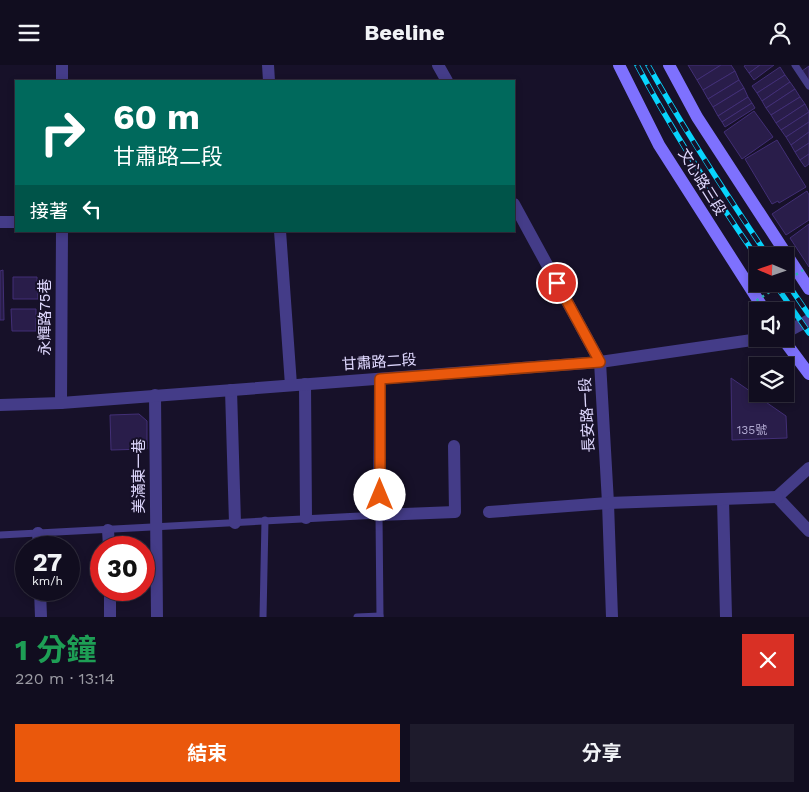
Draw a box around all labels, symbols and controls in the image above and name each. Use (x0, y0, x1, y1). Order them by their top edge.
icon: menu (15, 19, 43, 47)
icon: person (766, 19, 794, 47)
text: Beeline (364, 20, 445, 45)
text: 60 m (113, 96, 200, 138)
icon: right (30, 100, 95, 165)
text: 甘肅路二段 (113, 144, 223, 169)
street label: 文心路三段 (674, 145, 730, 219)
icon: left (78, 195, 106, 223)
text: 接著 (30, 200, 68, 223)
north arrow (749, 247, 794, 293)
map controls (749, 247, 794, 402)
pin (536, 262, 578, 304)
icon: arrive (543, 269, 571, 297)
street label: 永輝路75巷 (36, 278, 54, 356)
button: sound (749, 302, 794, 347)
street label: 甘肅路二段 (341, 350, 417, 374)
button: layers (749, 357, 794, 402)
street label: 長安路一段 (576, 377, 598, 453)
house number: 135號 (737, 423, 767, 437)
street label: 美滿東一巷 (130, 438, 148, 514)
position arrow (353, 468, 405, 520)
speed limit sign: 30 (90, 536, 155, 601)
text: 27 (33, 548, 62, 577)
text: km/h (32, 574, 63, 588)
text: 1 分鐘 (15, 632, 97, 667)
button: close (742, 634, 794, 686)
text: 220 m · 13:14 (15, 669, 115, 688)
button: 結束 (15, 724, 400, 782)
button: 分享 (410, 724, 794, 782)

